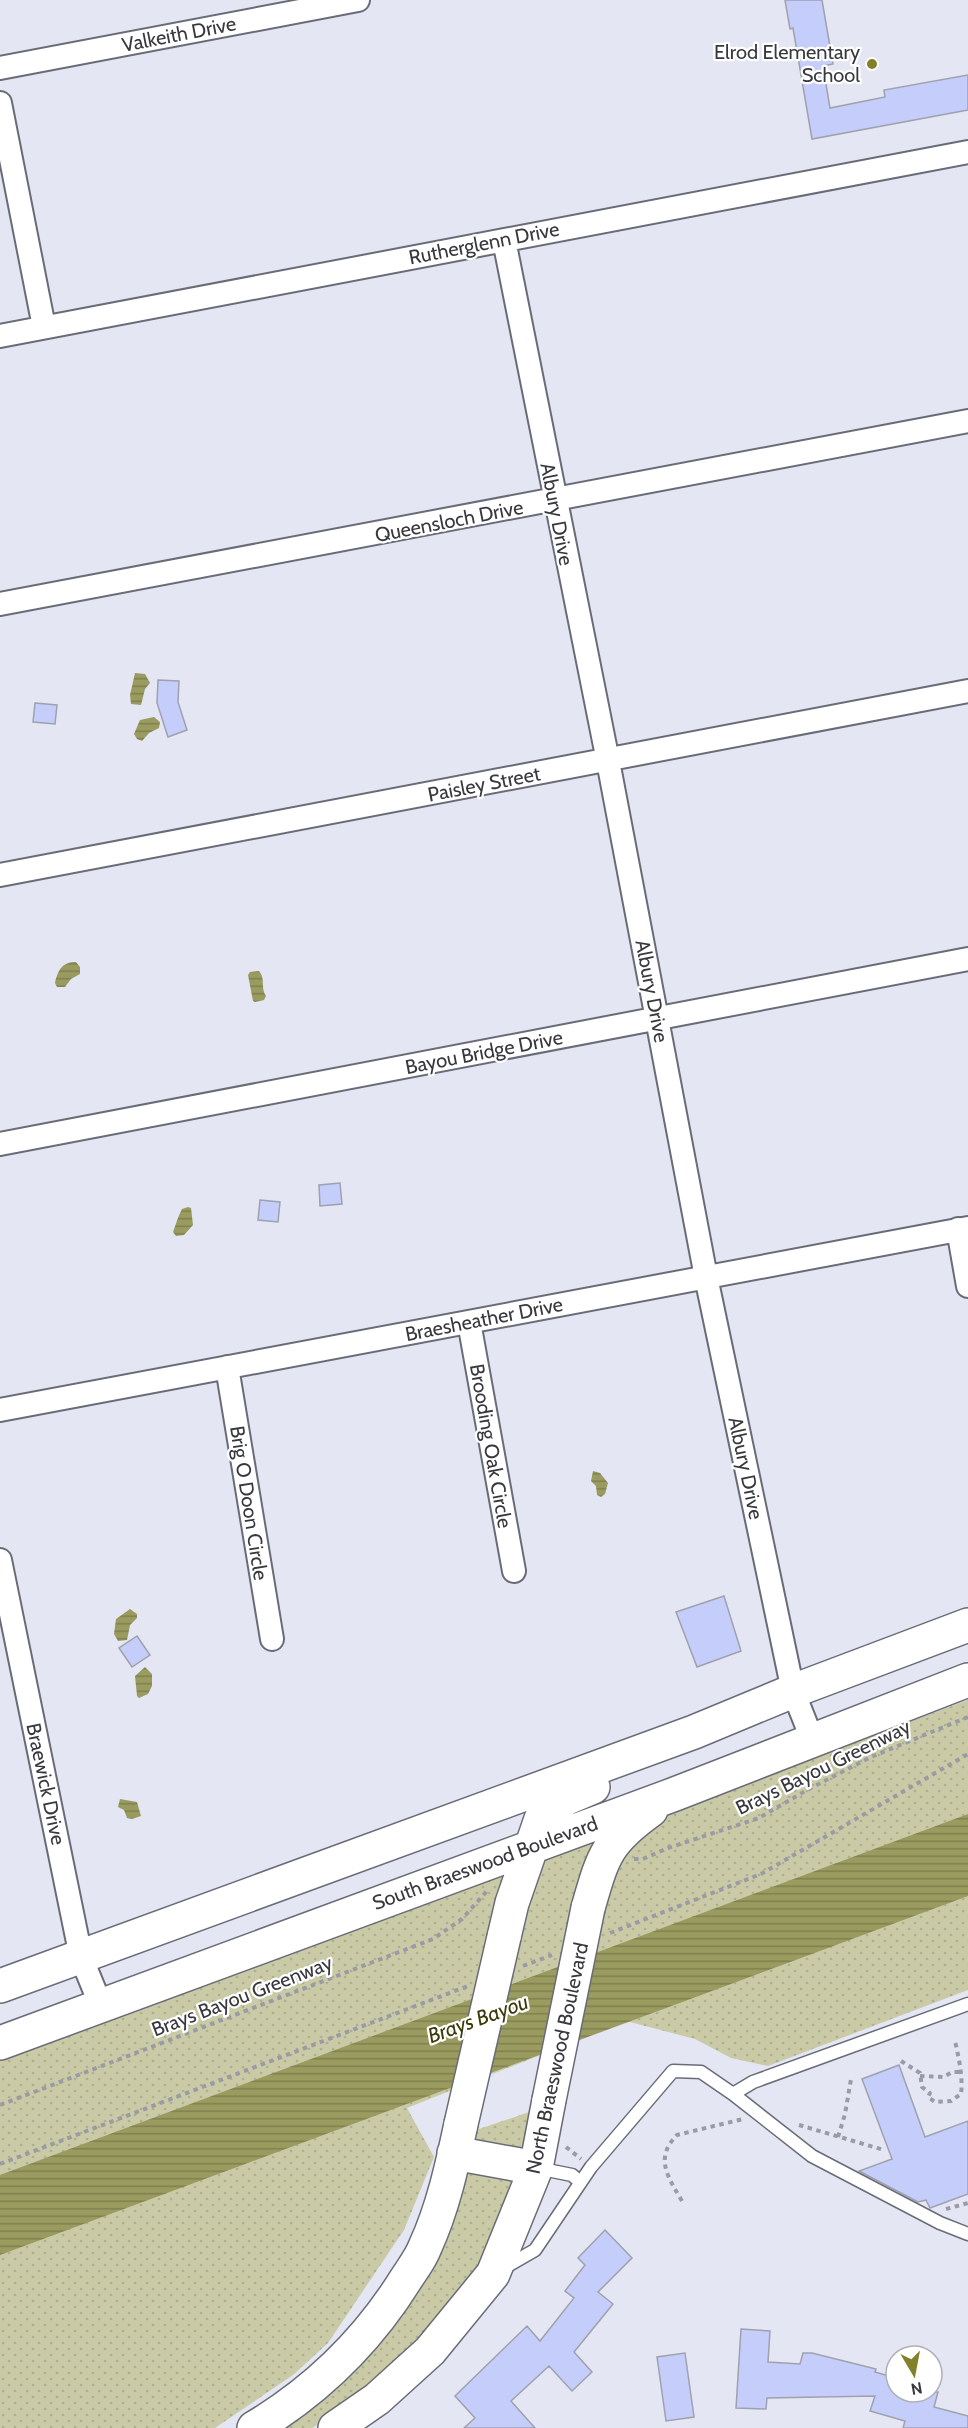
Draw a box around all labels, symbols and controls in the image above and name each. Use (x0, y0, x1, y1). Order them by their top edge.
street label: Valkeith Drive (120, 11, 238, 57)
place label: Elrod Elementary School (714, 40, 860, 87)
marker: Elrod Elementary School (865, 57, 879, 71)
street label: Rutherglenn Drive (407, 217, 561, 269)
street label: Albury Drive (535, 461, 579, 567)
street label: Queensloch Drive (373, 495, 525, 547)
street label: Paisley Street (426, 761, 543, 807)
street label: Albury Drive (630, 938, 674, 1044)
street label: Bayou Bridge Drive (403, 1025, 565, 1079)
street label: Braesheather Drive (403, 1292, 565, 1346)
street label: Brooding Oak Circle (465, 1362, 517, 1530)
street label: Albury Drive (723, 1415, 769, 1521)
street label: Brig O Doon Circle (225, 1424, 273, 1582)
street label: Brays Bayou Greenway (732, 1714, 914, 1820)
street label: Braewick Drive (21, 1721, 71, 1847)
street label: South Braeswood Boulevard (369, 1811, 601, 1915)
street label: North Braeswood Boulevard (521, 1940, 593, 2176)
street label: Brays Bayou Greenway (148, 1950, 336, 2042)
water label: Brays Bayou (424, 1989, 531, 2048)
north arrow (884, 2344, 944, 2404)
text: N (909, 2378, 924, 2399)

